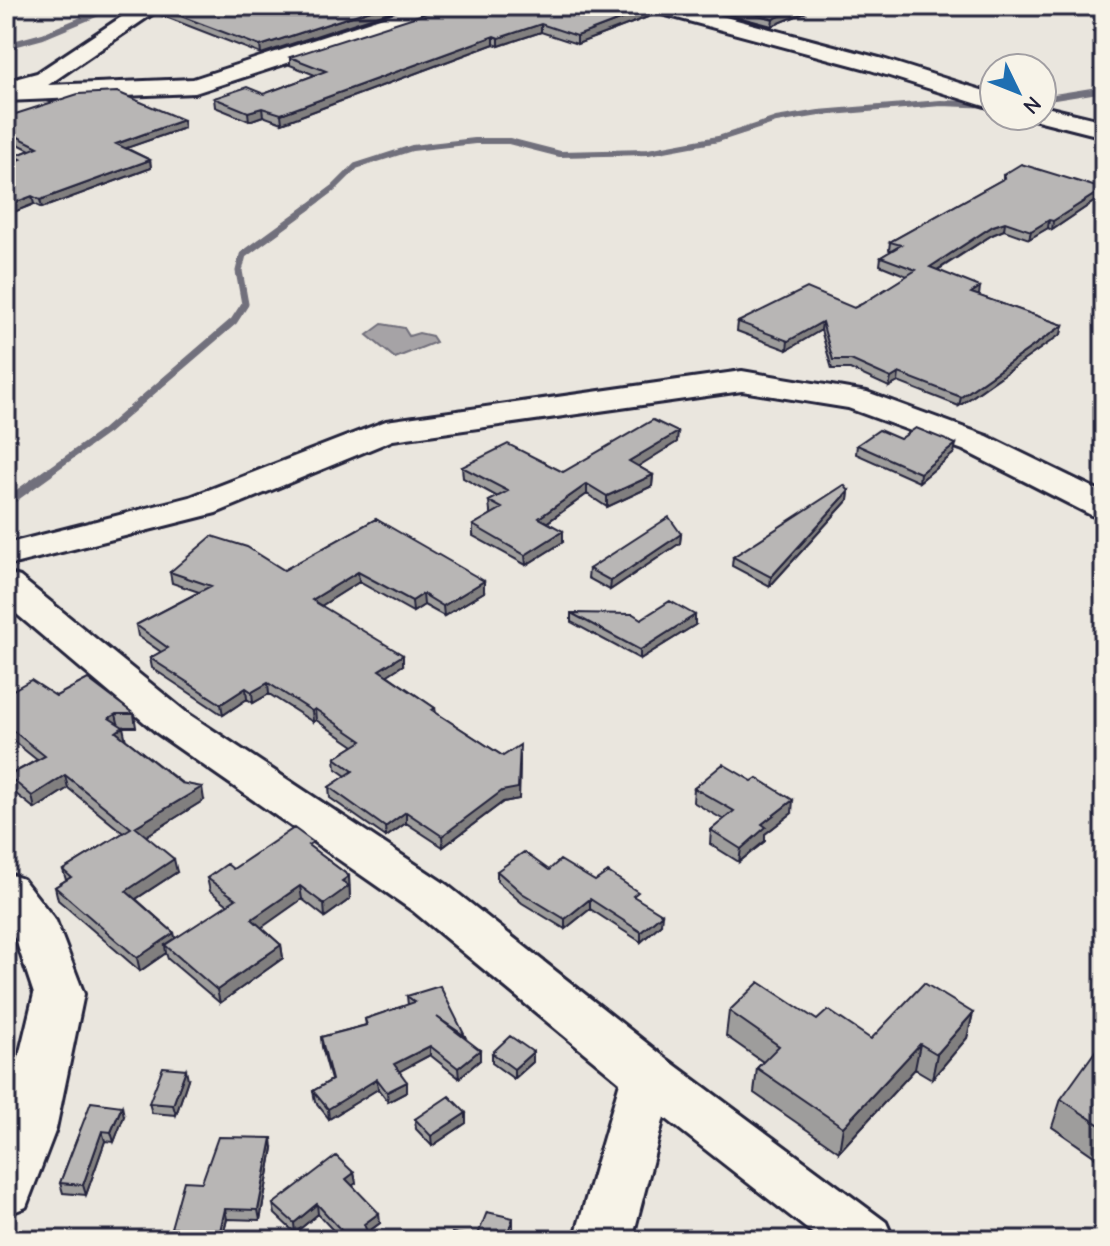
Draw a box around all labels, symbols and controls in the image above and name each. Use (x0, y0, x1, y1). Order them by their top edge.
north arrow (978, 52, 1058, 132)
text: N (1017, 91, 1046, 119)

